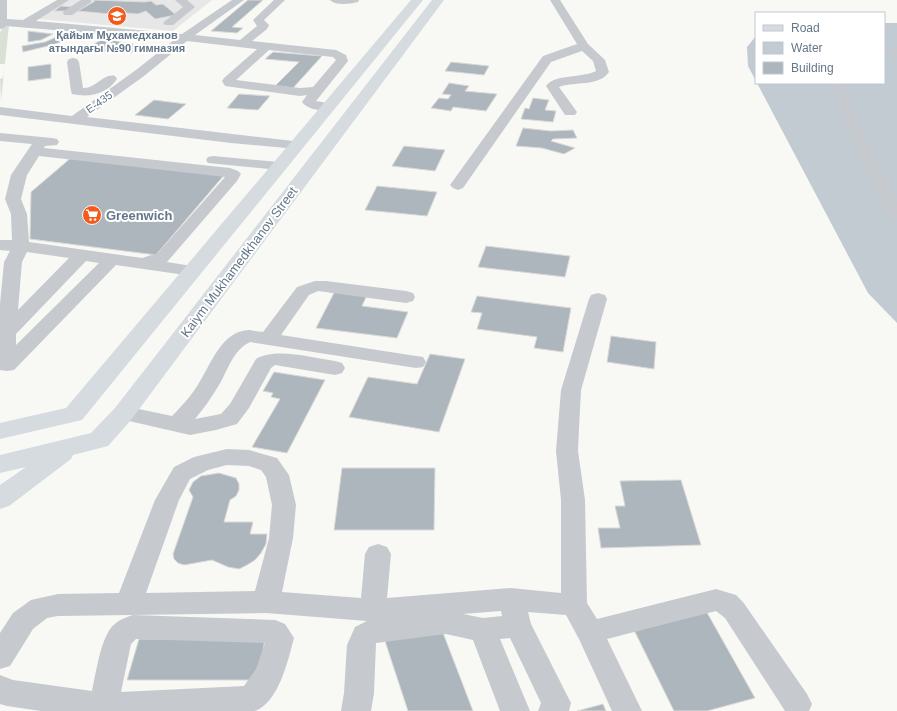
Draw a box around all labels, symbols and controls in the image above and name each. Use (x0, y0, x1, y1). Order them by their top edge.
school or university icon: Қайым Мұхамедханов атындағы №90 гимназия (106, 5, 128, 27)
legend (755, 12, 885, 84)
text: Road (791, 21, 820, 35)
place label: Қайым Мұхамедханов атындағы №90 гимназия (49, 29, 185, 54)
text: Water (791, 41, 823, 55)
text: Building (791, 61, 834, 75)
street label: Е-435 (84, 89, 114, 115)
street label: Kaiym Mukhamedkhanov Street (178, 184, 301, 340)
supermarket icon: Greenwich (81, 204, 103, 226)
place label: Greenwich (106, 208, 173, 223)

